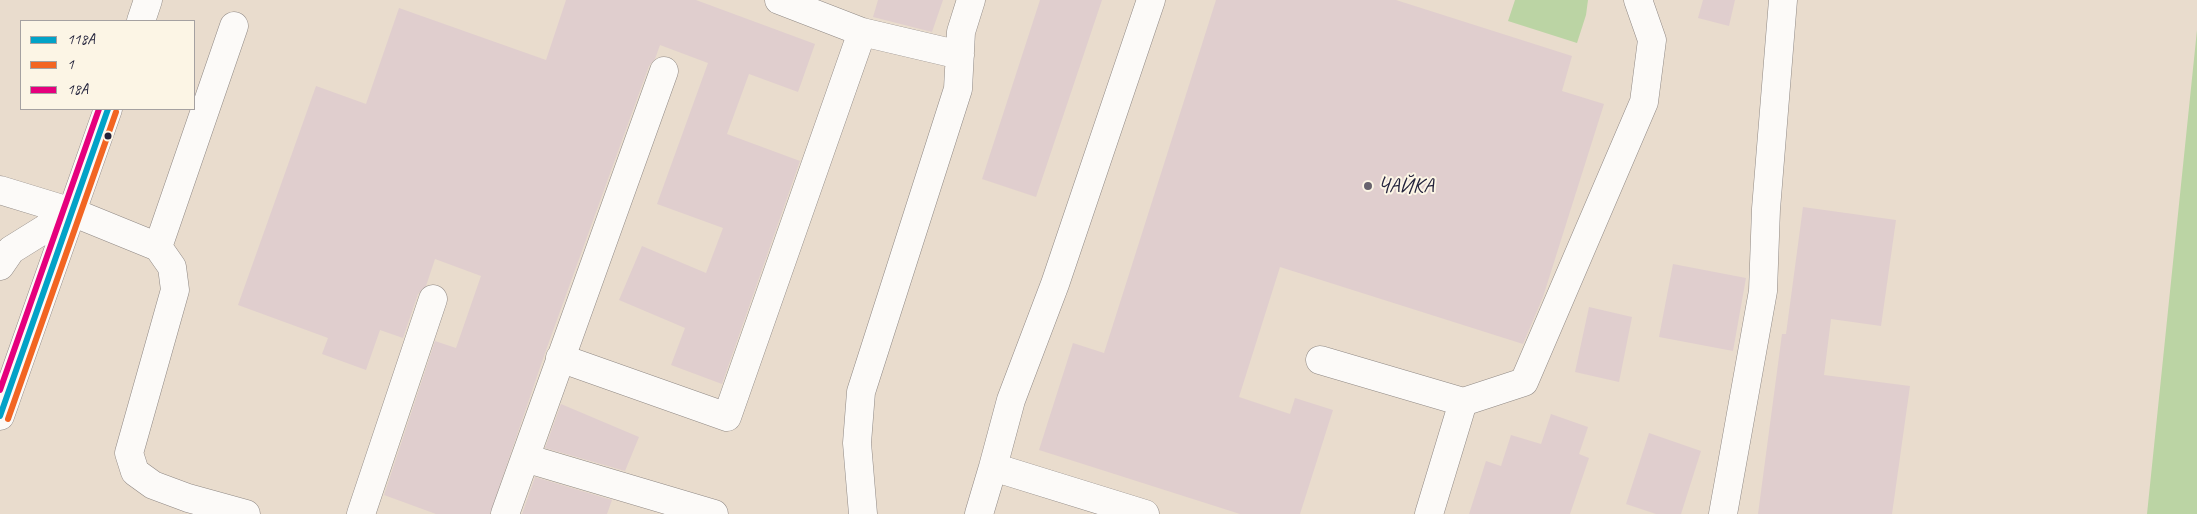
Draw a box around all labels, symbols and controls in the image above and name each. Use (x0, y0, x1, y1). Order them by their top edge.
legend (20, 20, 195, 110)
text: 118А (67, 30, 95, 49)
text: 1 (67, 55, 74, 74)
text: 18А (67, 80, 88, 99)
unlabelled marker (103, 131, 113, 141)
place label: ЧАЙКА (1378, 173, 1434, 199)
marker: ЧАЙКА (1362, 180, 1374, 192)

